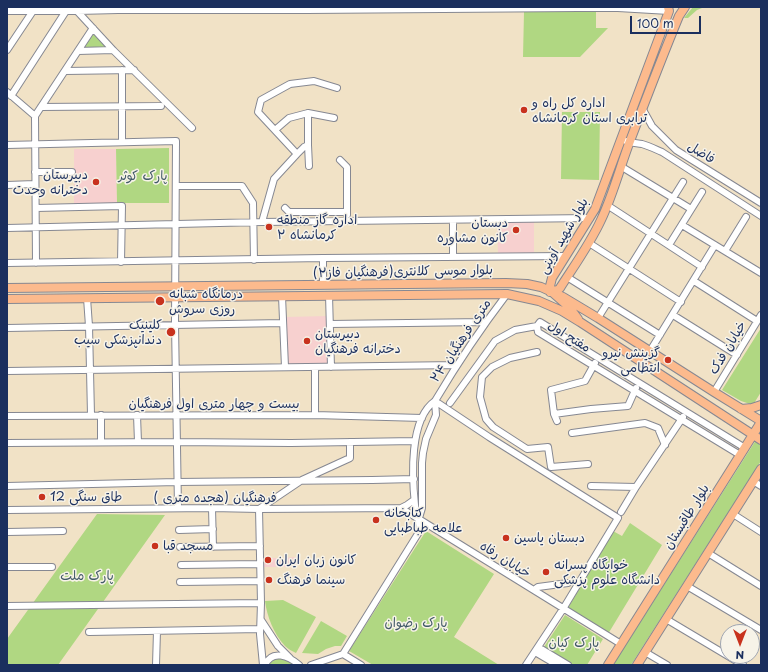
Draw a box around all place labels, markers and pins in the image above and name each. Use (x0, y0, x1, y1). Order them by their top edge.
place label: اداره کل راه و ترابری استان کرمانشاه (532, 95, 647, 126)
marker: اداره کل راه و ترابری استان کرمانشاه (519, 105, 529, 115)
place label: دبیرستان دخترانه وحدت (13, 167, 88, 198)
marker: دبیرستان دخترانه وحدت (91, 177, 101, 187)
place label: اداره گاز منطقه ۲ کرمانشاه (277, 212, 357, 243)
place label: دبستان کانون مشاوره (437, 215, 508, 246)
marker: اداره گاز منطقه ۲ کرمانشاه (264, 222, 274, 232)
marker: دبستان کانون مشاوره (511, 225, 521, 235)
place label: درمانگاه شبانه روزی سروش (169, 286, 243, 317)
marker: درمانگاه شبانه روزی سروش (154, 295, 166, 307)
place label: کلینیک دندانپزشکی سیب (74, 317, 162, 348)
marker: کلینیک دندانپزشکی سیب (165, 326, 177, 338)
place label: دبیرستان دخترانه فرهنگیان (315, 326, 401, 357)
marker: دبیرستان دخترانه فرهنگیان (302, 336, 312, 346)
place label: گزینش نیرو انتظامی (602, 345, 660, 376)
marker: گزینش نیرو انتظامی (663, 355, 673, 365)
place label: طاق سنگی 12 (50, 489, 122, 505)
marker: طاق سنگی 12 (37, 492, 47, 502)
place label: کتابخانه علامه طباطبایی (384, 505, 463, 536)
marker: کتابخانه علامه طباطبایی (371, 515, 381, 525)
place label: دبستان یاسین (514, 530, 585, 546)
marker: دبستان یاسین (501, 533, 511, 543)
place label: مسجد قبا (163, 538, 213, 554)
marker: مسجد قبا (150, 541, 160, 551)
place label: کانون زبان ایران (276, 552, 356, 568)
marker: کانون زبان ایران (263, 555, 273, 565)
place label: خوابگاه پسرانه دانشگاه علوم پزشکی (554, 557, 660, 588)
marker: خوابگاه پسرانه دانشگاه علوم پزشکی (541, 567, 551, 577)
place label: سینما فرهنگ (277, 572, 345, 588)
marker: سینما فرهنگ (264, 575, 274, 585)

